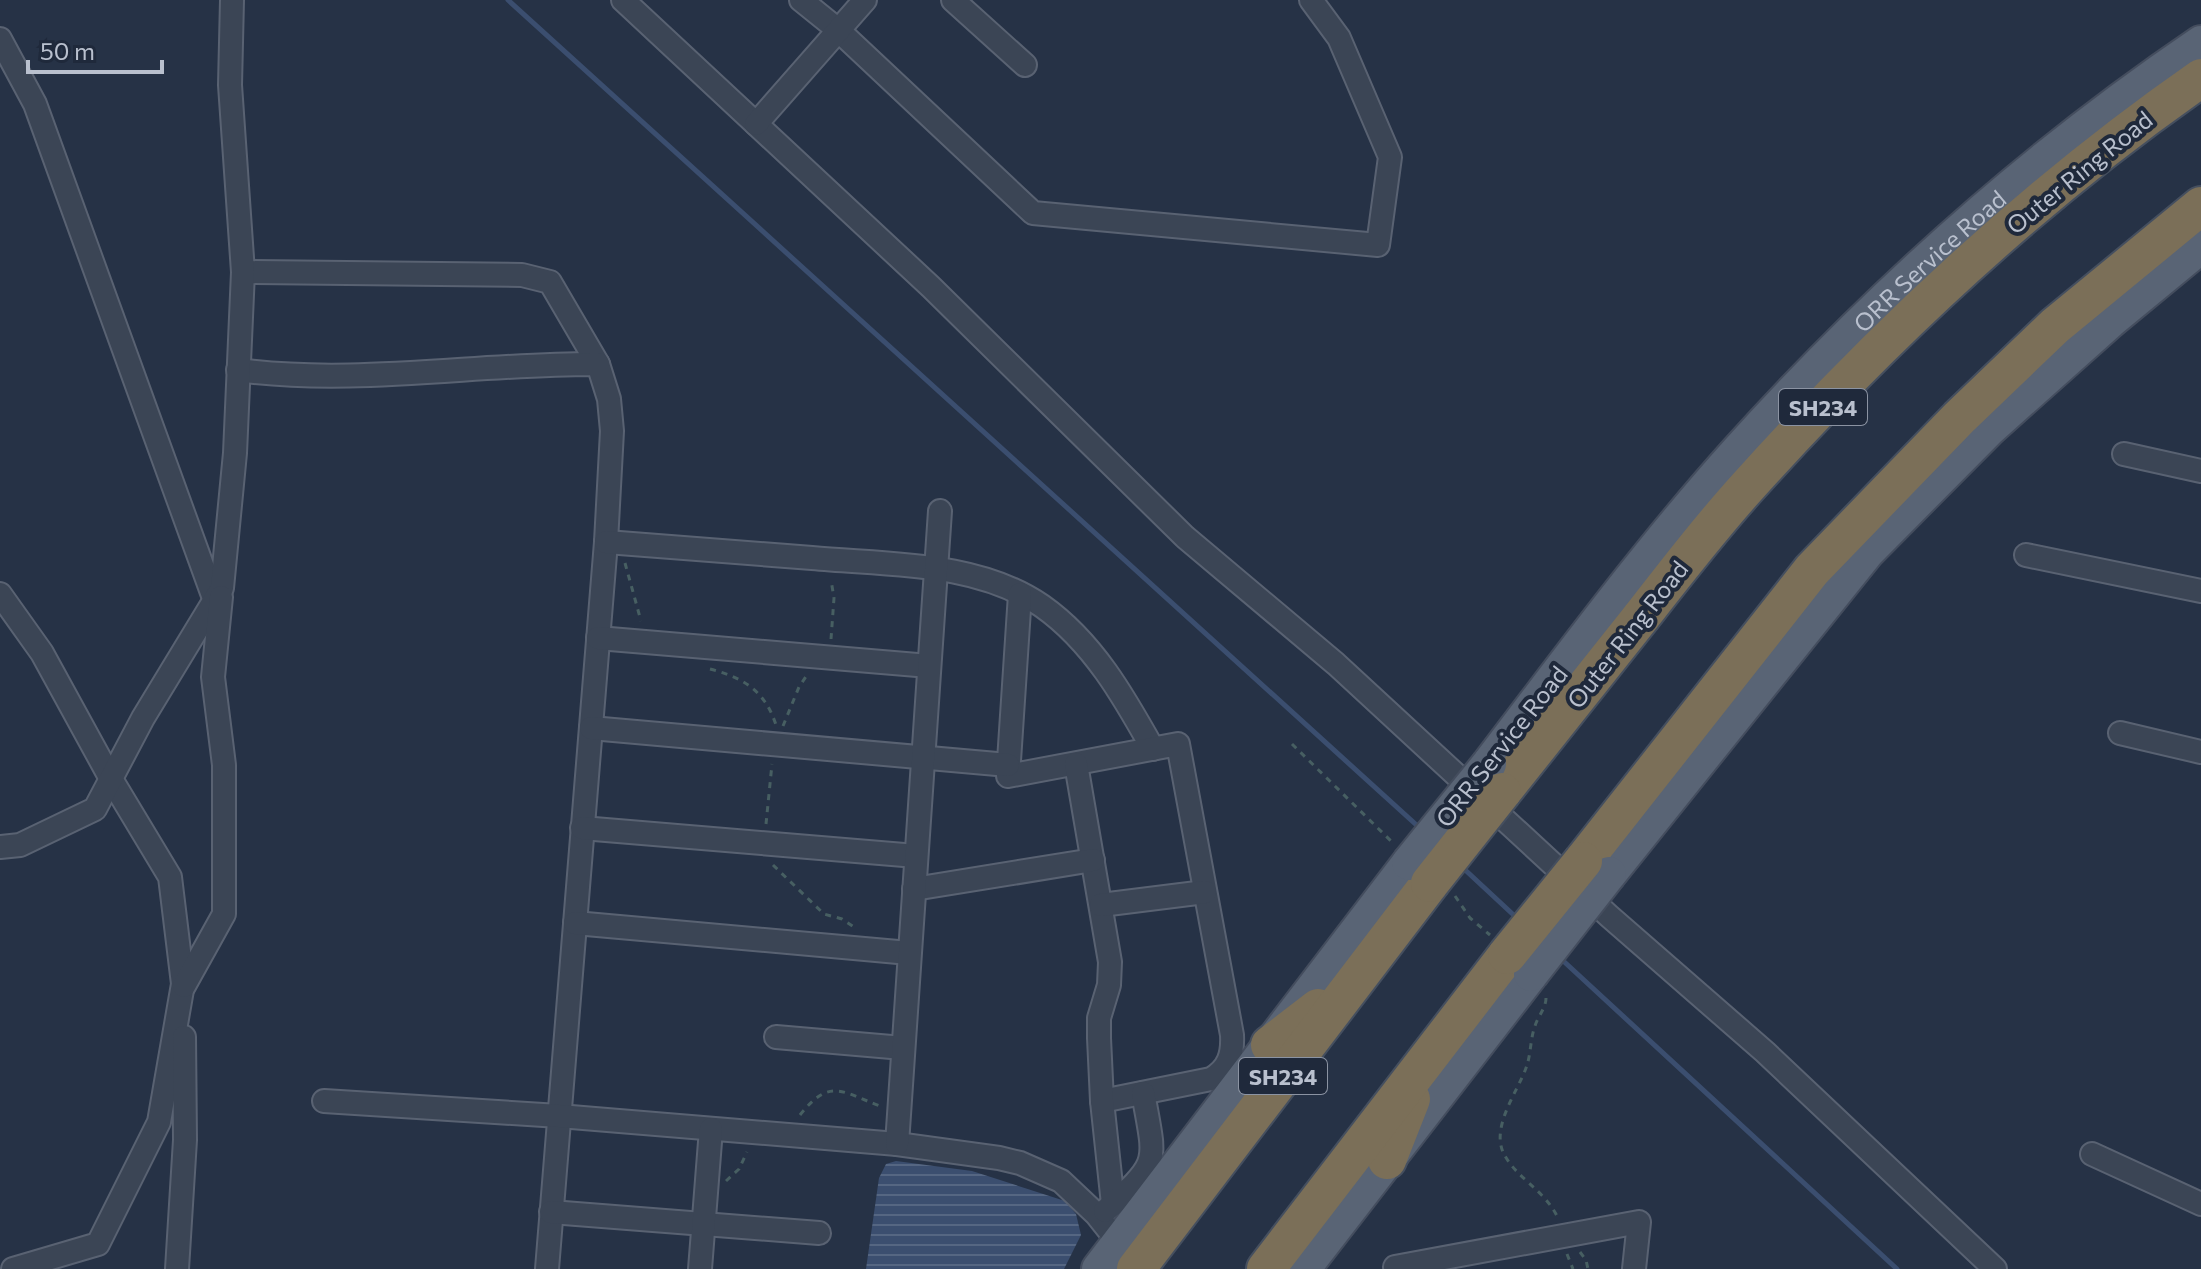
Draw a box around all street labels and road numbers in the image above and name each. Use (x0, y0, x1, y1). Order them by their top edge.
street label: Outer Ring Road (2000, 104, 2158, 240)
street label: ORR Service Road (1847, 183, 2011, 337)
road number: SH234 (1779, 389, 1867, 425)
street label: Outer Ring Road (1560, 554, 1694, 714)
street label: ORR Service Road (1429, 660, 1573, 832)
road number: SH234 (1239, 1058, 1327, 1094)

